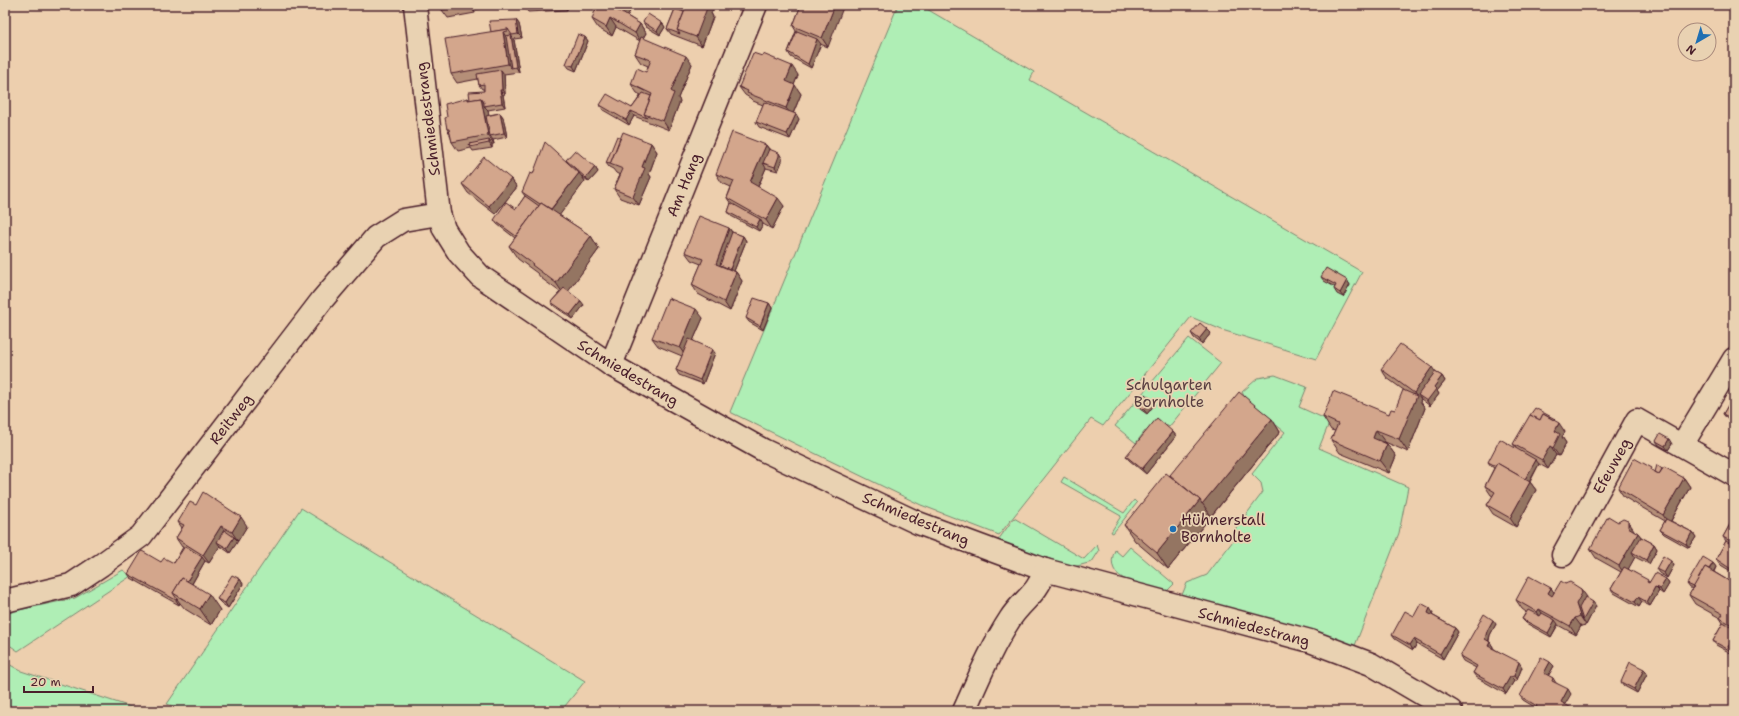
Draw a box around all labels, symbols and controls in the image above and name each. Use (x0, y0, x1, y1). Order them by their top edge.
north arrow (1677, 22, 1717, 62)
text: N (1683, 41, 1699, 58)
street label: Schmiedestrang (411, 61, 445, 177)
street label: Am Hang (662, 150, 706, 220)
street label: Schmiedestrang (574, 335, 682, 411)
park label: Schulgarten Bornholte (1126, 375, 1212, 412)
street label: Reitweg (205, 390, 257, 448)
street label: Efeuweg (1588, 434, 1636, 498)
street label: Schmiedestrang (859, 487, 973, 551)
place label: Hühnerstall Bornholte (1181, 510, 1266, 547)
marker: Hühnerstall Bornholte (1168, 524, 1178, 534)
street label: Schmiedestrang (1196, 603, 1312, 651)
scale bar (24, 668, 93, 694)
text: 20 m (30, 674, 61, 690)

